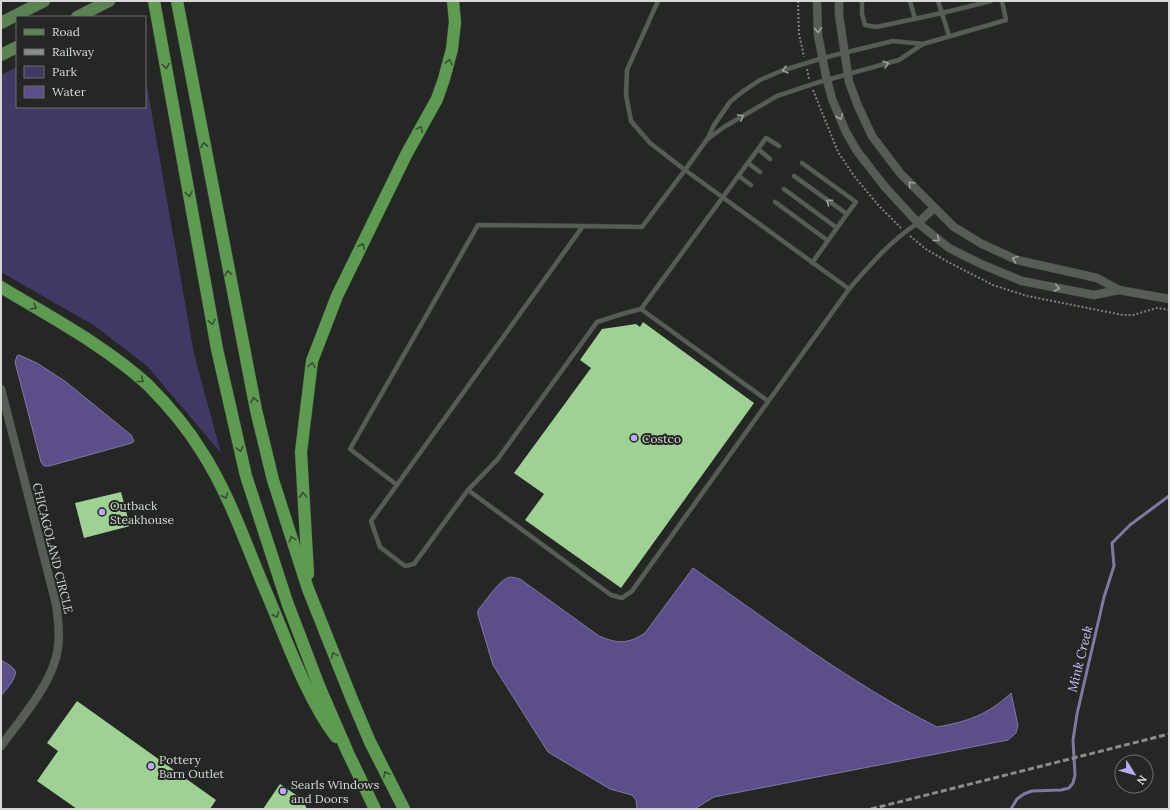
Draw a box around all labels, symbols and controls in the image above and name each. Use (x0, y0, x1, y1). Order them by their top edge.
legend (16, 16, 146, 108)
text: Road (52, 24, 80, 39)
one-way arrow (814, 27, 822, 33)
text: Railway (52, 44, 95, 59)
one-way arrow (444, 59, 452, 65)
one-way arrow (882, 60, 889, 69)
one-way arrow (161, 63, 170, 69)
text: Park (52, 64, 78, 79)
one-way arrow (782, 65, 789, 74)
text: Water (52, 84, 87, 99)
one-way arrow (835, 113, 843, 120)
one-way arrow (737, 114, 744, 121)
one-way arrow (415, 126, 423, 134)
one-way arrow (200, 142, 209, 148)
one-way arrow (908, 181, 916, 189)
one-way arrow (184, 191, 192, 197)
one-way arrow (827, 200, 834, 207)
one-way arrow (933, 234, 940, 241)
one-way arrow (357, 242, 365, 250)
one-way arrow (1012, 256, 1019, 264)
one-way arrow (225, 270, 233, 276)
one-way arrow (1053, 283, 1060, 291)
one-way arrow (30, 302, 37, 309)
one-way arrow (207, 318, 216, 325)
one-way arrow (307, 362, 316, 368)
one-way arrow (137, 376, 144, 383)
one-way arrow (250, 397, 258, 403)
place label: Costco (642, 431, 681, 446)
marker: Costco (629, 433, 639, 443)
one-way arrow (235, 445, 243, 452)
street label: CHICAGOLAND CIRCLE (29, 481, 77, 615)
one-way arrow (299, 491, 308, 498)
one-way arrow (221, 492, 229, 499)
place label: Outback Steakhouse (110, 498, 174, 527)
marker: Outback Steakhouse (97, 507, 107, 517)
one-way arrow (288, 536, 297, 543)
one-way arrow (272, 612, 280, 619)
water label: Mink Creek (1064, 624, 1097, 694)
one-way arrow (331, 652, 339, 659)
place label: Pottery Barn Outlet (159, 752, 224, 781)
north arrow (1114, 754, 1154, 794)
marker: Pottery Barn Outlet (146, 761, 156, 771)
one-way arrow (383, 771, 391, 779)
text: N (1134, 772, 1150, 788)
place label: Searls Windows and Doors (291, 777, 380, 806)
marker: Searls Windows and Doors (278, 786, 288, 796)

